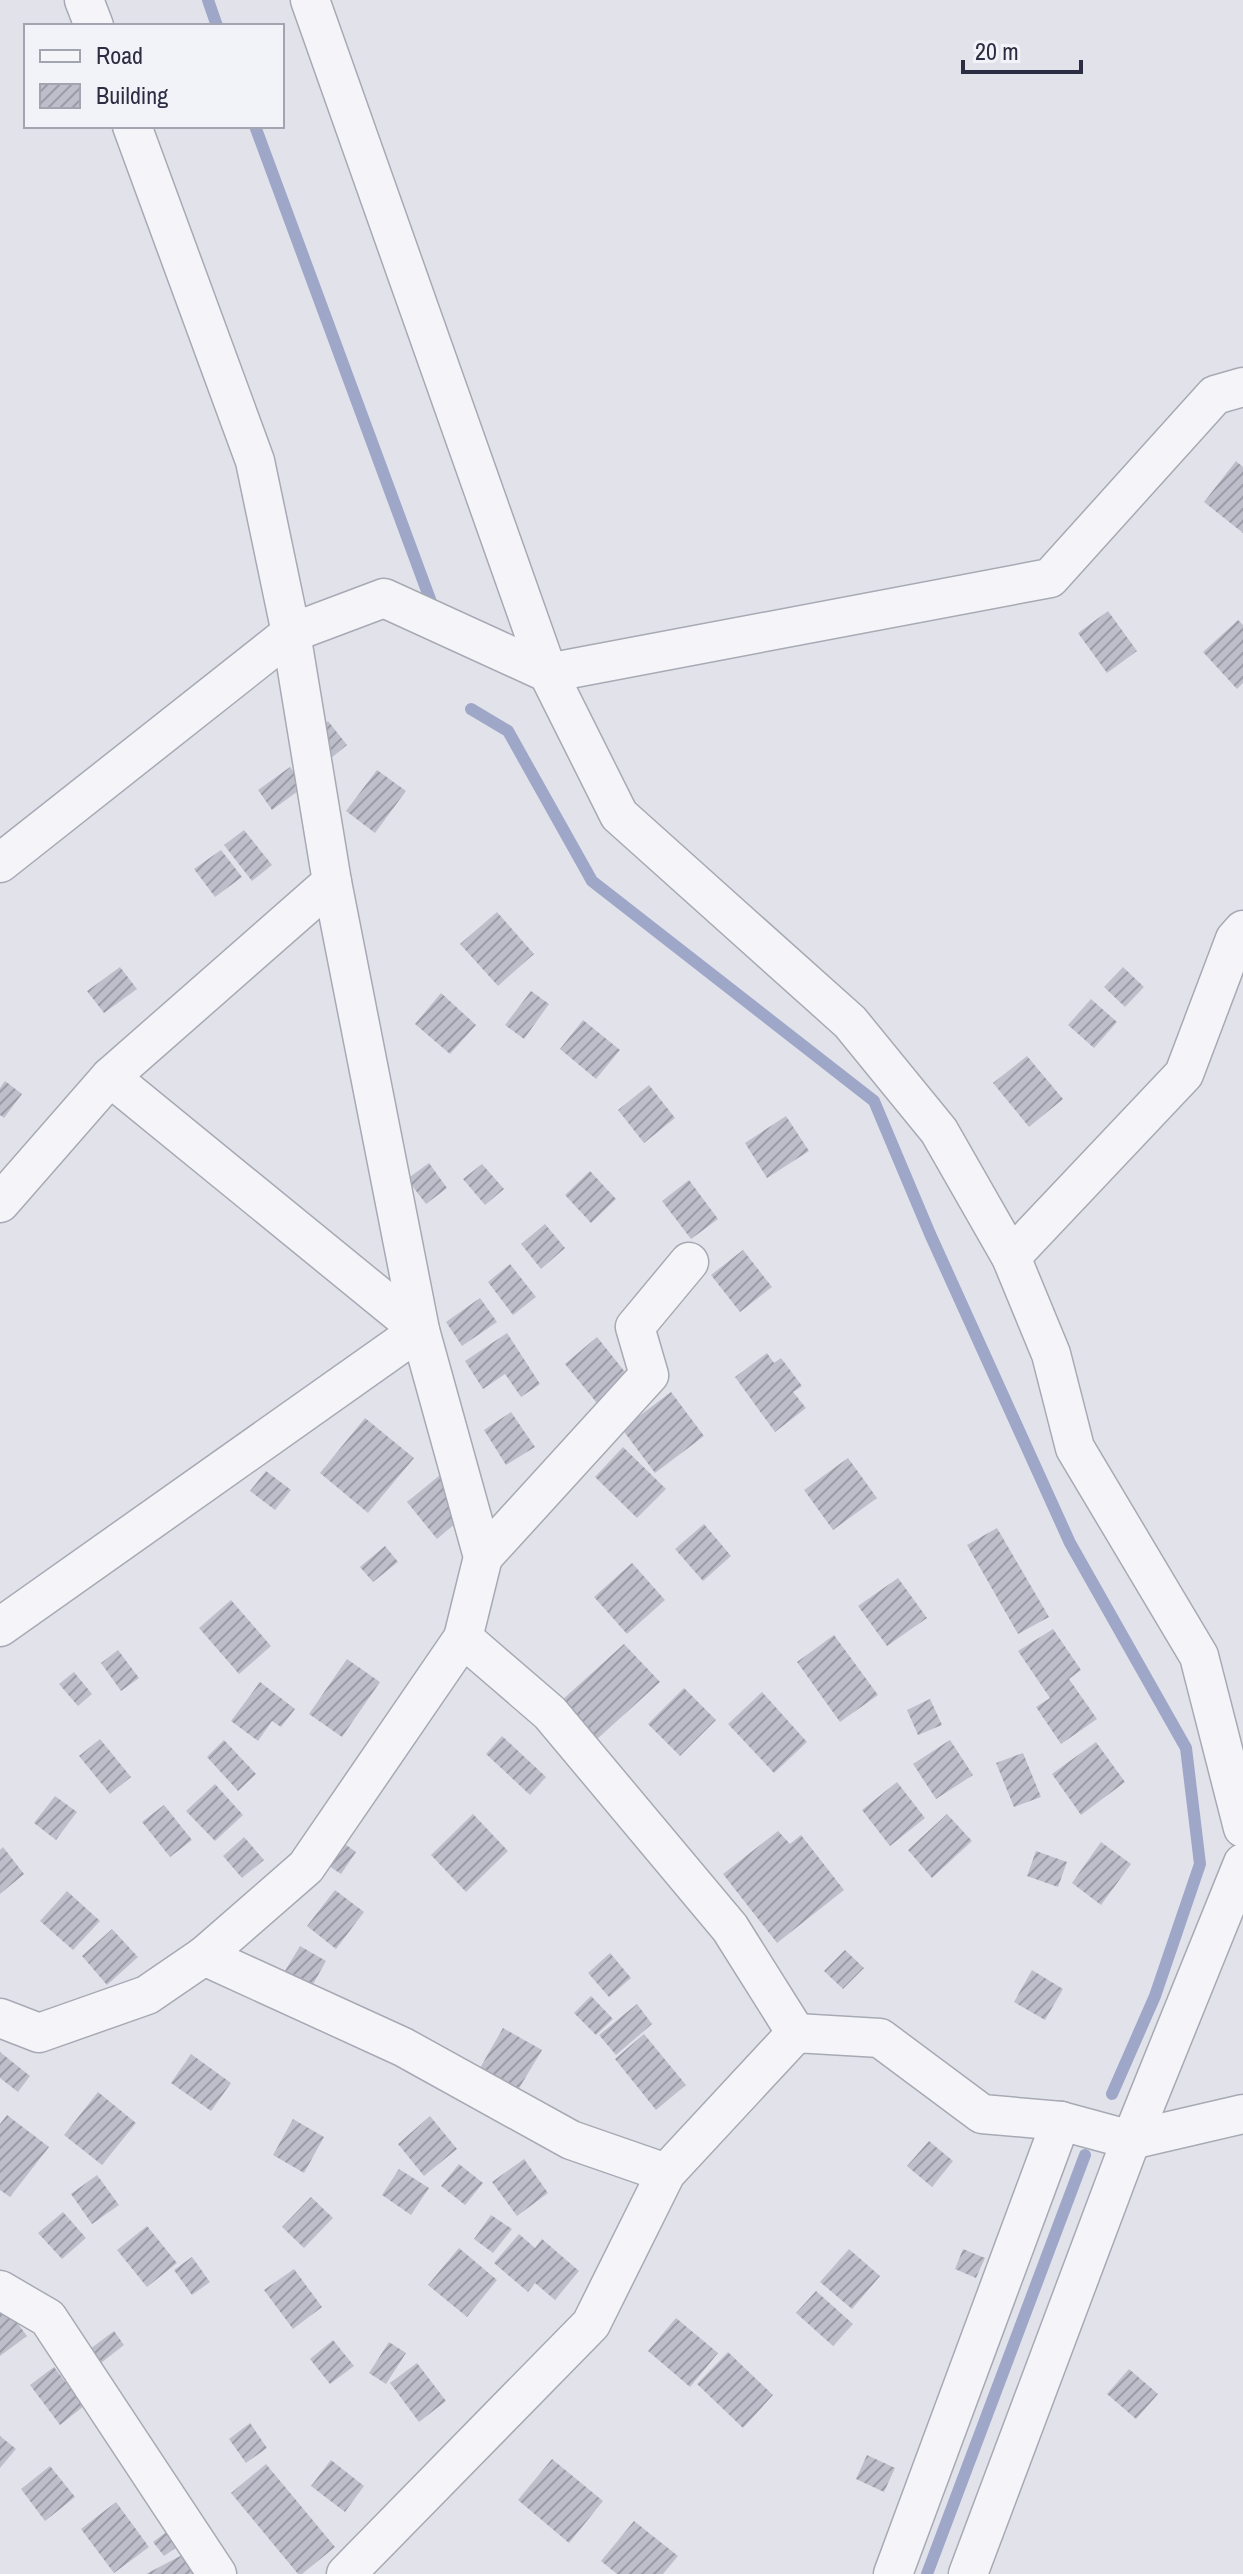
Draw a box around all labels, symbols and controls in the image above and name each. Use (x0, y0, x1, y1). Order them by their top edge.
legend (24, 24, 284, 128)
scale bar (963, 24, 1081, 74)
text: 20 m (975, 35, 1019, 67)
text: Road (96, 39, 143, 71)
text: Building (96, 79, 168, 111)

